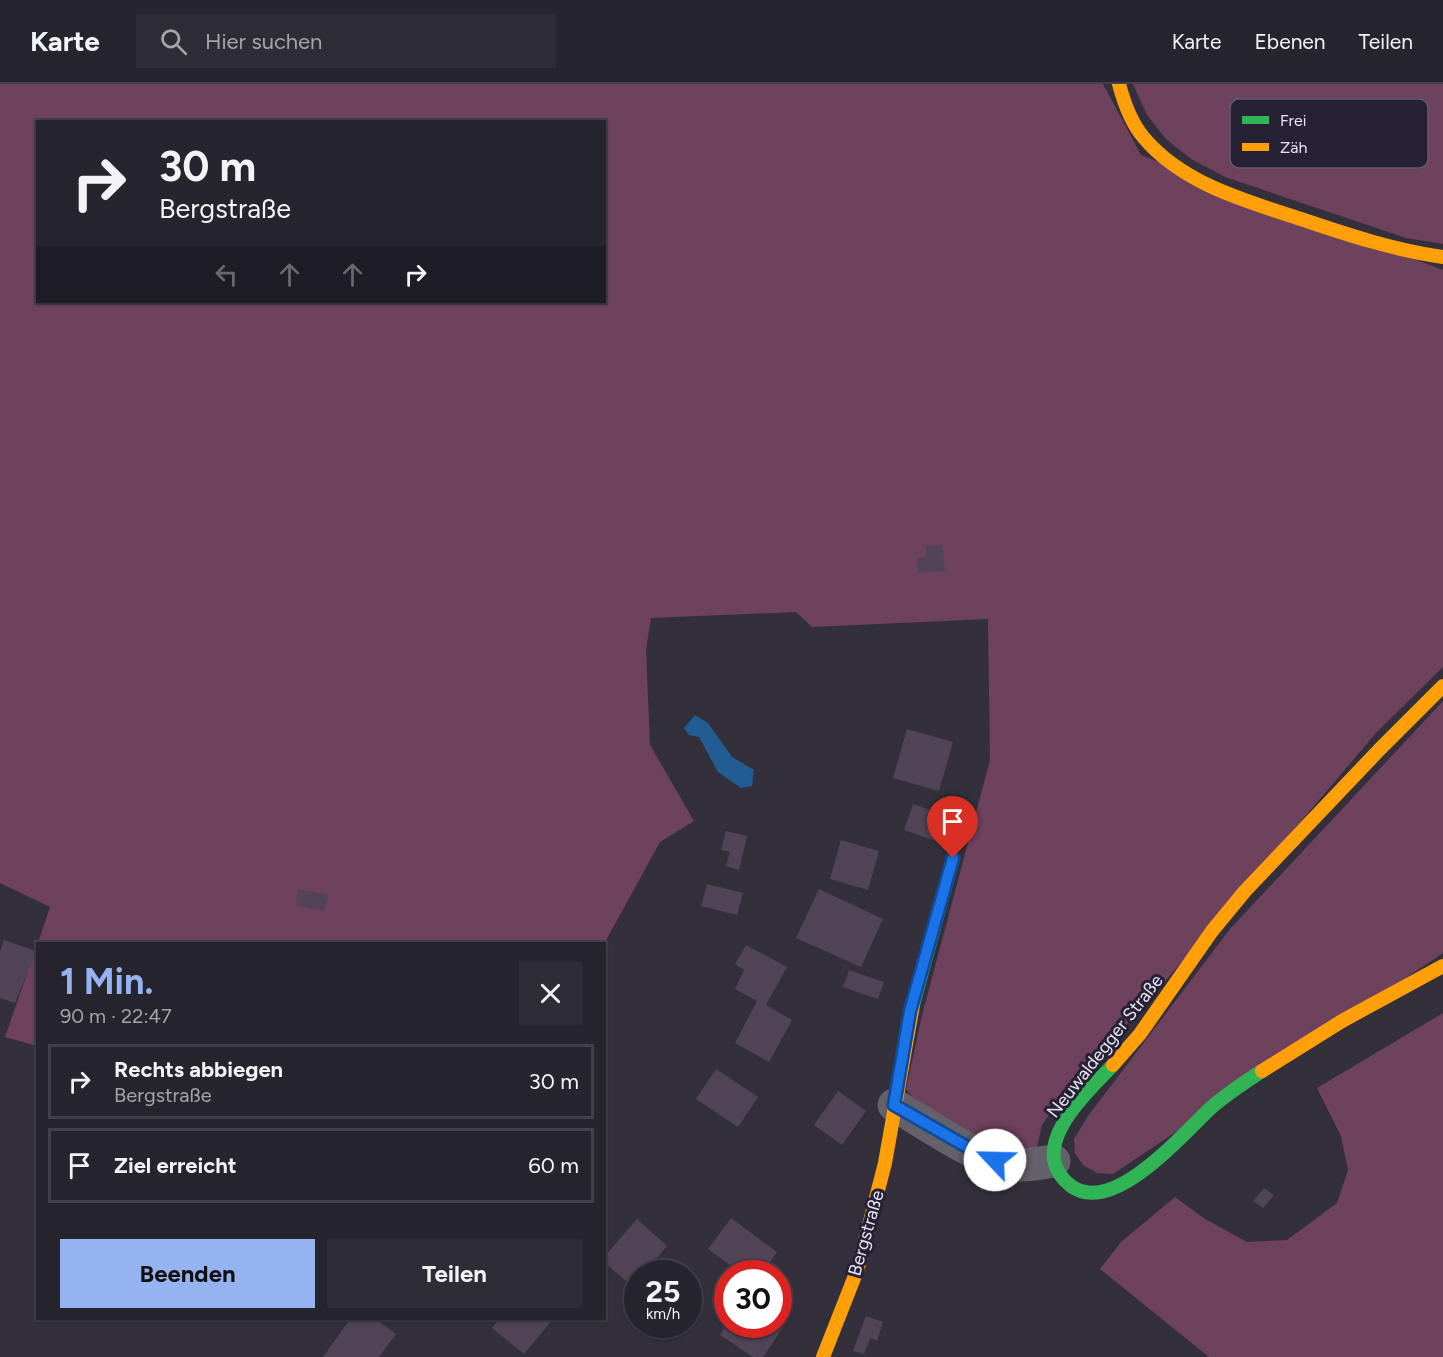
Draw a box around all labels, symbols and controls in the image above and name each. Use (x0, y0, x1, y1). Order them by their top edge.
search box (136, 14, 556, 68)
text: Karte (30, 24, 100, 58)
icon: search (157, 25, 190, 58)
text: Hier suchen (205, 28, 322, 55)
text: Karte (1172, 29, 1221, 54)
text: Ebenen (1254, 29, 1326, 54)
text: Teilen (1359, 29, 1413, 54)
legend (1230, 99, 1428, 168)
text: Frei (1280, 111, 1306, 130)
text: Zäh (1280, 138, 1307, 157)
text: 30 m (159, 141, 256, 192)
icon: right (60, 144, 138, 222)
text: Bergstraße (159, 192, 291, 225)
icon: left (210, 258, 243, 291)
icon: ahead (273, 258, 306, 291)
icon: ahead (336, 258, 369, 291)
icon: right (399, 258, 432, 291)
pin (927, 796, 978, 858)
icon: arrive (936, 805, 969, 838)
text: 1 Min. (60, 960, 153, 1003)
button: close (519, 962, 582, 1025)
street label: Neuwaldegger Straße (1042, 970, 1168, 1122)
text: 90 m · 22:47 (60, 1004, 172, 1028)
text: Rechts abbiegen (114, 1056, 283, 1083)
icon: right (63, 1065, 96, 1098)
text: 30 m (529, 1068, 579, 1095)
text: Bergstraße (114, 1083, 212, 1107)
position arrow (963, 1128, 1027, 1192)
icon: arrive (63, 1149, 96, 1182)
text: Ziel erreicht (114, 1152, 237, 1179)
text: 60 m (528, 1152, 579, 1179)
street label: Bergstraße (843, 1188, 889, 1278)
button: Beenden (60, 1239, 315, 1308)
button: Teilen (327, 1239, 582, 1308)
speed limit sign: 30 (714, 1260, 792, 1338)
text: 25 (646, 1273, 680, 1310)
text: km/h (646, 1305, 680, 1323)

